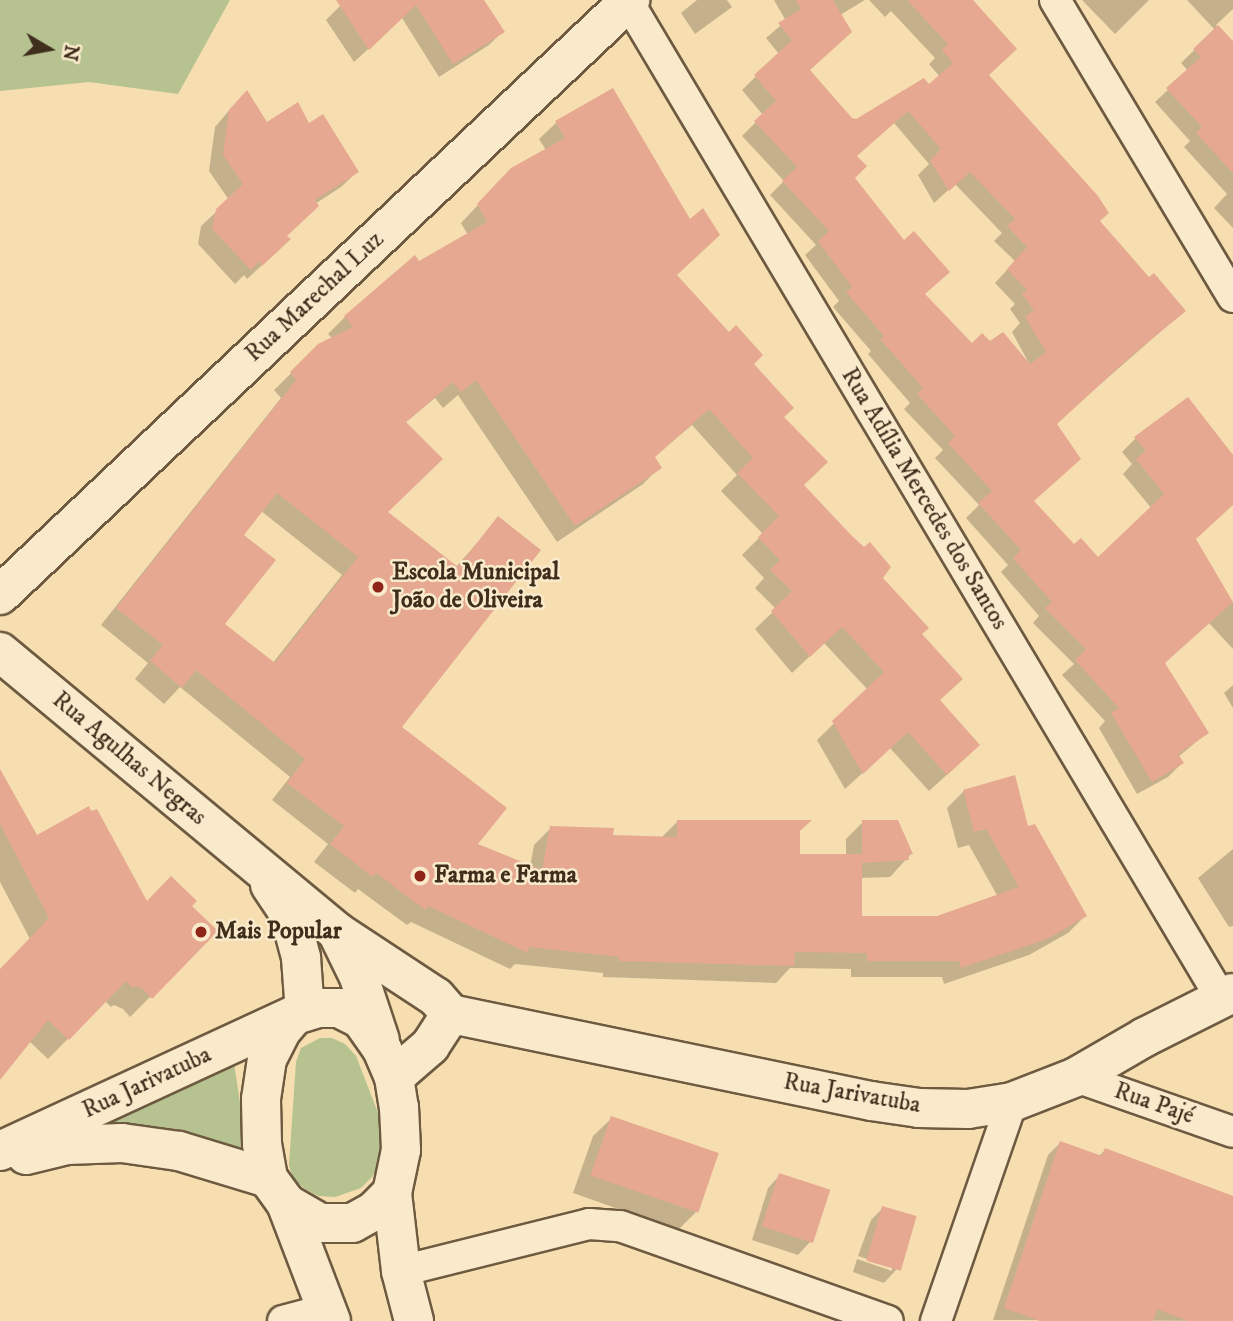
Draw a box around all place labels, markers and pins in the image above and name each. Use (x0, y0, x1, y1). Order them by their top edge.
place label: Escola Municipal João de Oliveira (392, 559, 559, 615)
marker: Escola Municipal João de Oliveira (370, 579, 386, 595)
place label: Farma e Farma (434, 862, 577, 890)
marker: Farma e Farma (412, 868, 428, 884)
place label: Mais Popular (215, 918, 342, 946)
marker: Mais Popular (193, 924, 209, 940)

